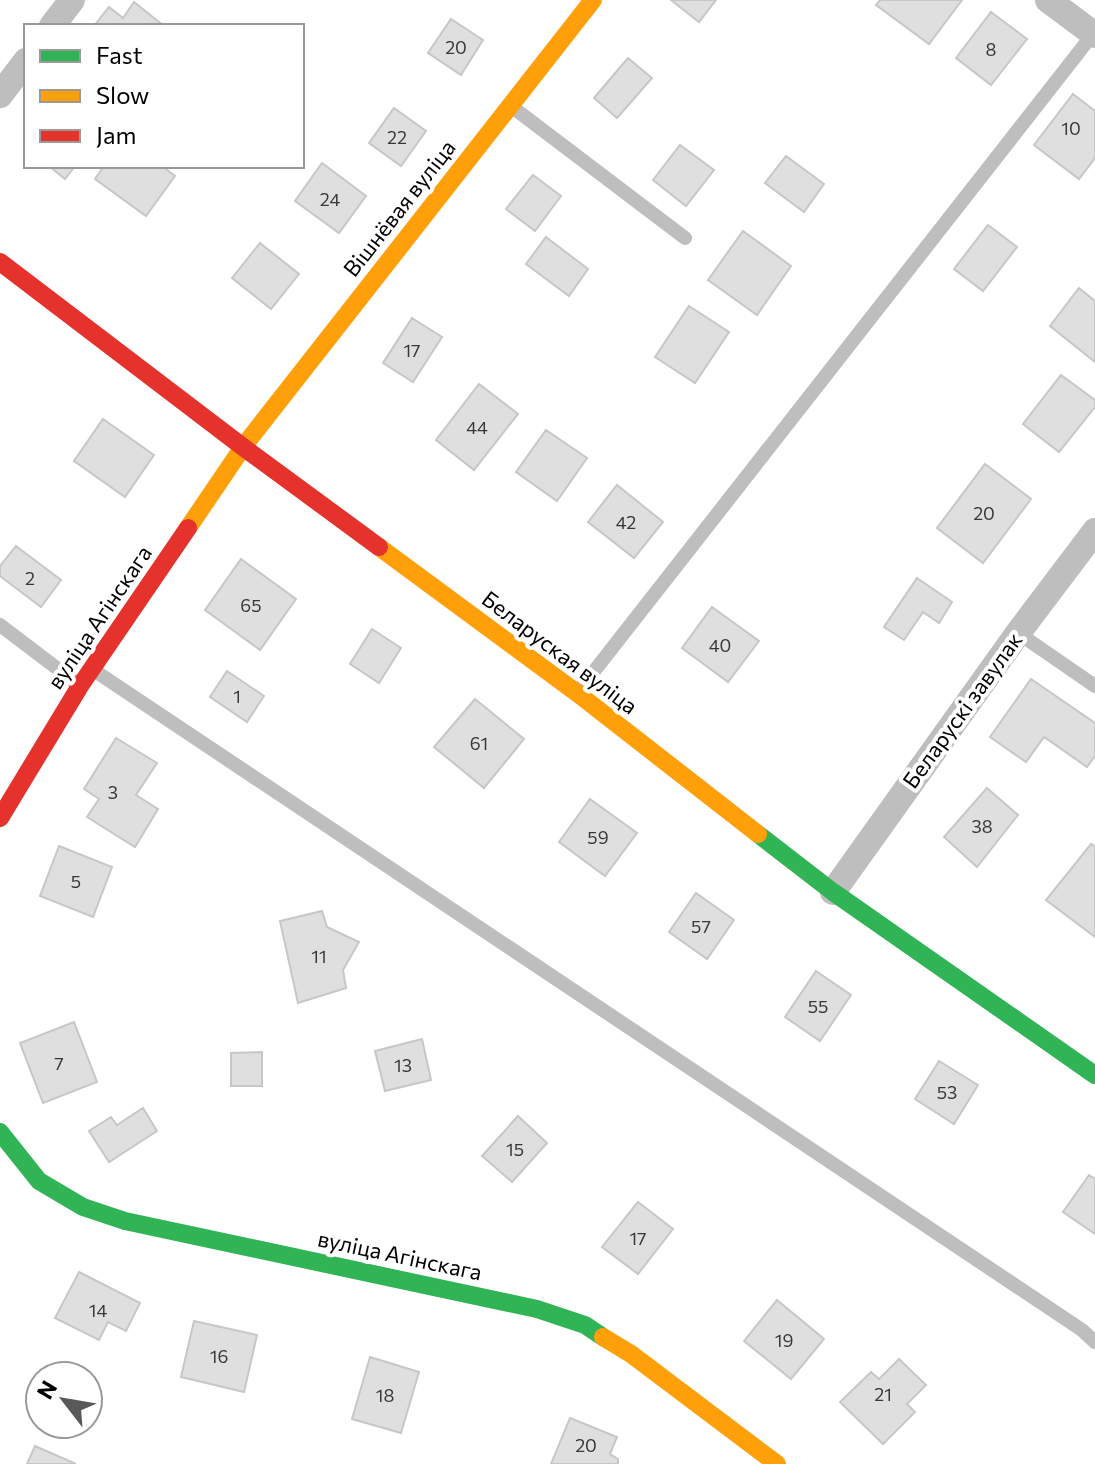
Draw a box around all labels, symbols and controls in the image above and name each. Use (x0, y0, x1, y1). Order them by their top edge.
legend (24, 24, 304, 168)
house number: 20 (445, 36, 467, 58)
house number: 8 (986, 38, 997, 60)
text: Fast (96, 40, 143, 69)
text: Slow (96, 80, 149, 109)
house number: 10 (1061, 117, 1081, 139)
text: Jam (96, 120, 136, 149)
house number: 22 (387, 126, 407, 148)
street label: Вішнёвая вуліца (337, 134, 461, 282)
house number: 24 (320, 188, 340, 210)
house number: 17 (403, 339, 421, 361)
house number: 44 (466, 416, 488, 438)
house number: 20 (973, 502, 995, 524)
house number: 42 (616, 511, 636, 533)
street label: вуліца Агінскага (41, 540, 157, 694)
house number: 2 (25, 567, 35, 589)
street label: Беларуская вуліца (477, 585, 643, 719)
house number: 65 (240, 594, 262, 616)
street label: Беларускі завулак (896, 627, 1028, 793)
house number: 40 (709, 634, 731, 656)
house number: 1 (233, 685, 241, 707)
house number: 61 (470, 732, 488, 754)
house number: 3 (108, 781, 118, 803)
house number: 38 (971, 815, 993, 837)
house number: 59 (587, 826, 609, 848)
house number: 5 (71, 870, 81, 892)
house number: 57 (691, 915, 711, 937)
house number: 11 (311, 945, 327, 967)
house number: 55 (808, 995, 828, 1017)
house number: 7 (54, 1052, 64, 1074)
house number: 13 (394, 1054, 412, 1076)
house number: 53 (937, 1081, 957, 1103)
house number: 15 (506, 1138, 524, 1160)
street label: вуліца Агінскага (315, 1224, 485, 1286)
house number: 17 (629, 1227, 647, 1249)
house number: 14 (89, 1299, 107, 1321)
house number: 19 (775, 1329, 793, 1351)
house number: 16 (210, 1345, 228, 1367)
north arrow (24, 1360, 104, 1440)
text: N (31, 1375, 62, 1403)
house number: 21 (874, 1383, 892, 1405)
house number: 18 (376, 1384, 394, 1406)
house number: 20 (575, 1434, 597, 1456)

